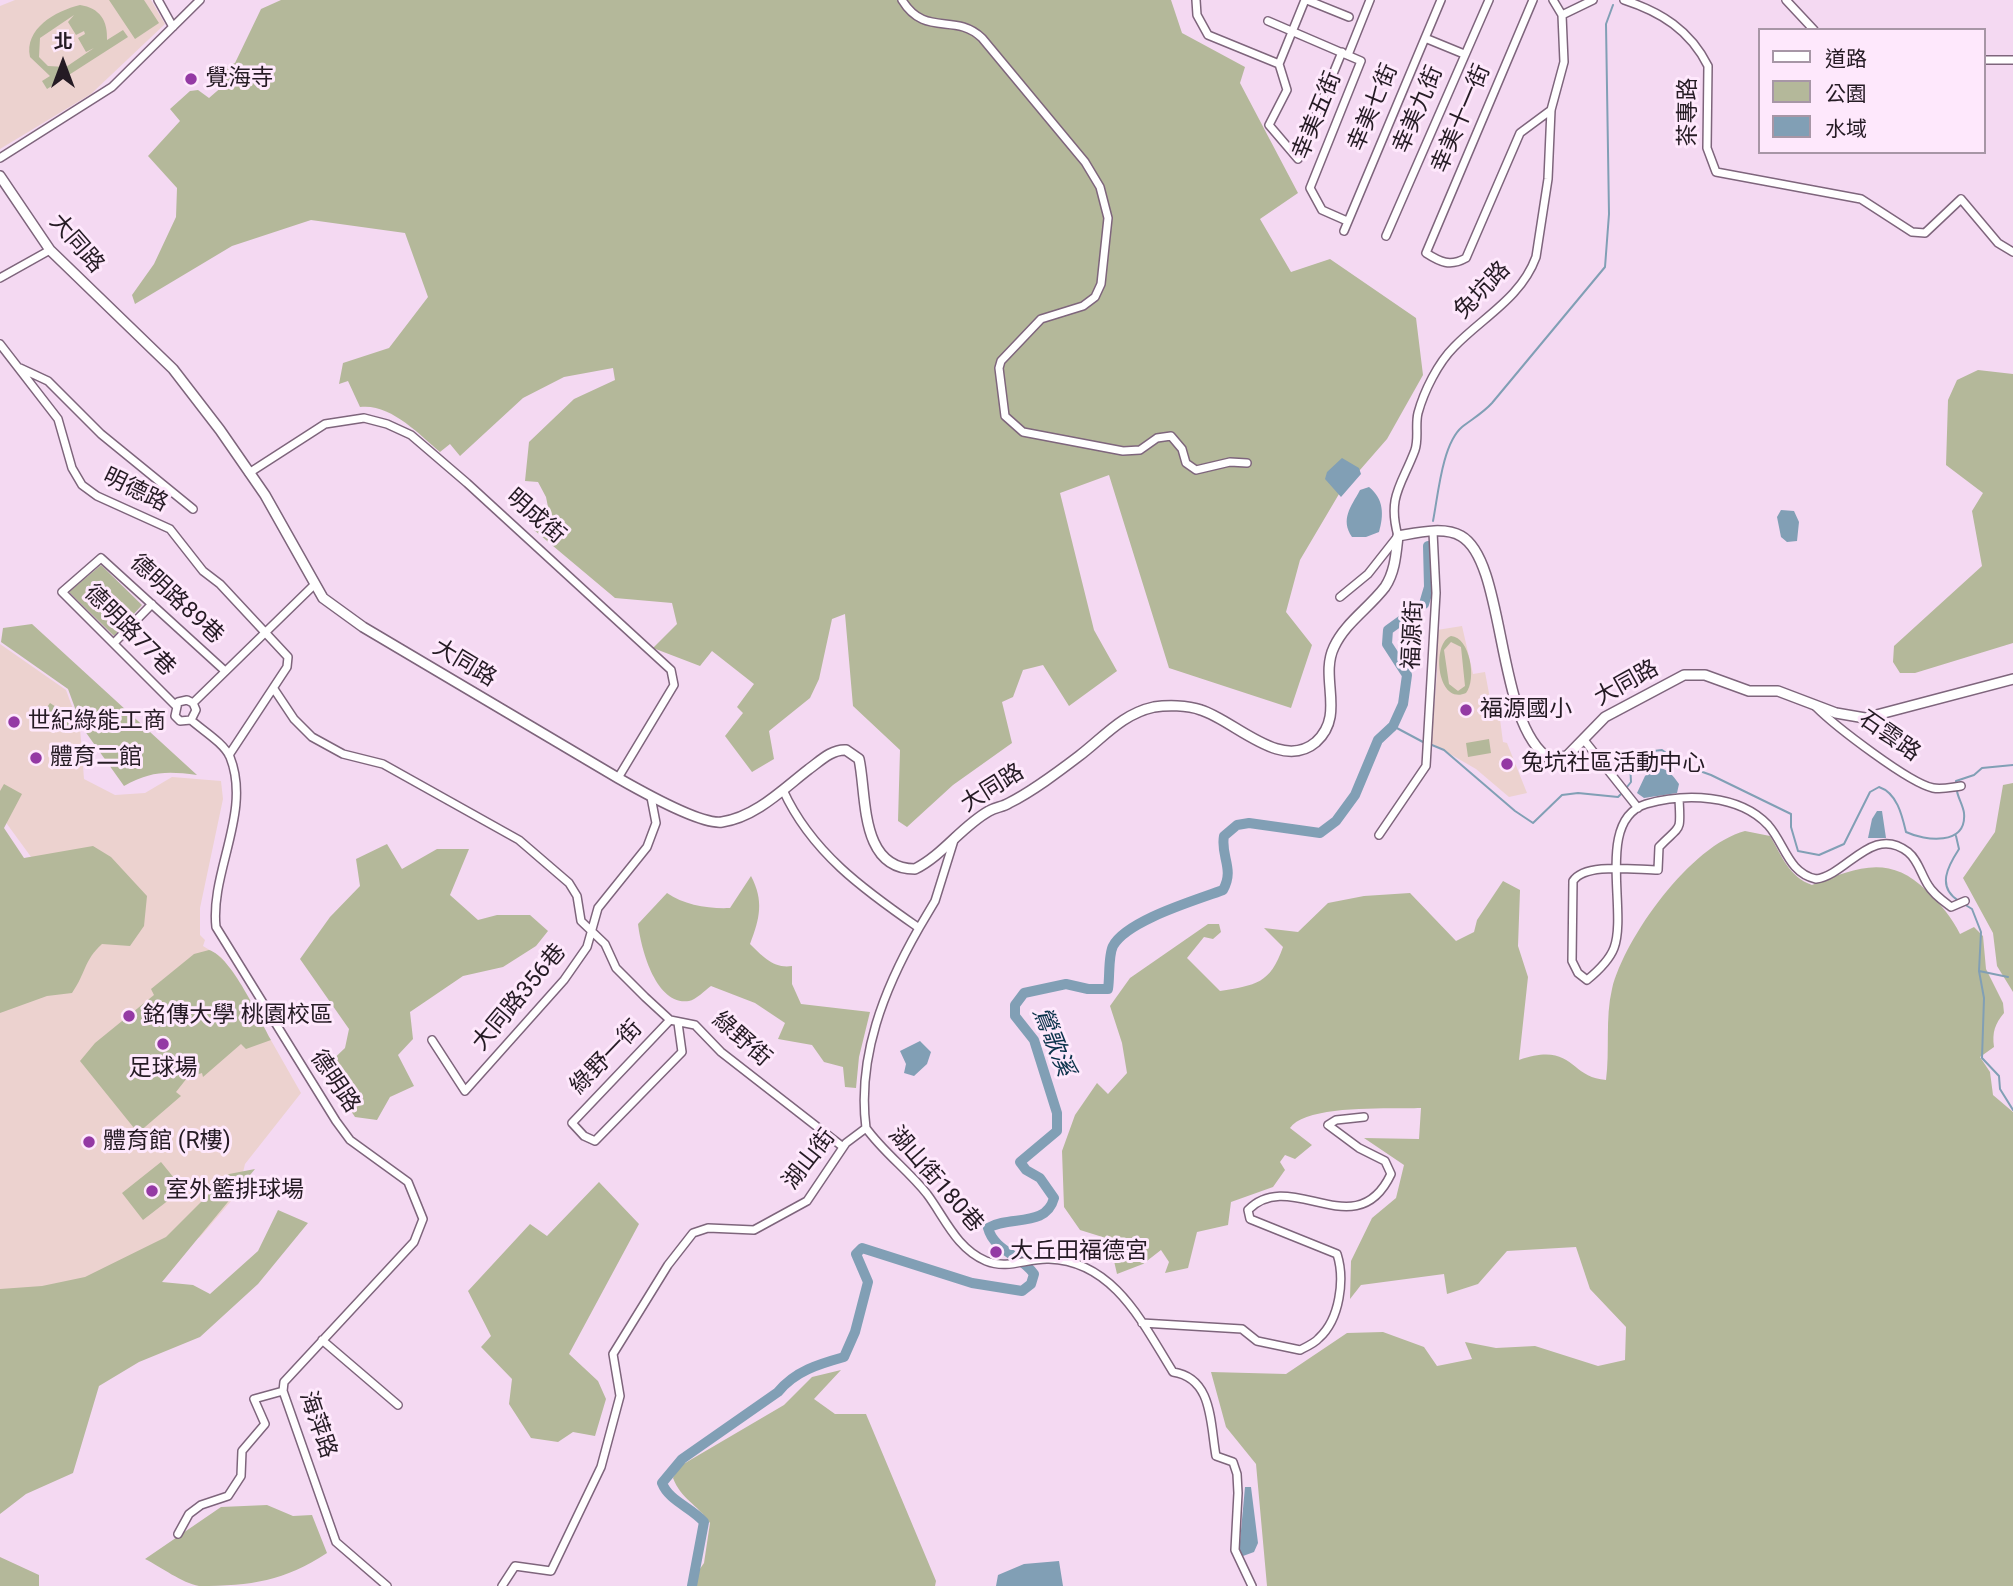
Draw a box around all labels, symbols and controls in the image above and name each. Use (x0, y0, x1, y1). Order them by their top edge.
north arrow (28, 28, 98, 98)
legend (1758, 28, 1985, 154)
text: 北 (53, 30, 73, 53)
text: 道路 (1825, 47, 1867, 71)
street label: 幸美七街 (1343, 60, 1405, 156)
street label: 幸美十一街 (1427, 61, 1497, 177)
street label: 幸美九街 (1388, 62, 1450, 158)
place label: 覺海寺 (205, 65, 274, 93)
street label: 幸美五街 (1288, 68, 1348, 164)
marker: 覺海寺 (183, 71, 199, 87)
street label: 茶專路 (1675, 78, 1703, 146)
text: 公園 (1825, 82, 1867, 106)
text: 水域 (1825, 117, 1867, 141)
street label: 大同路 (43, 209, 109, 279)
street label: 兔坑路 (1449, 257, 1517, 325)
street label: 明德路 (98, 463, 172, 519)
street label: 明成街 (500, 484, 570, 550)
street label: 德明路89巷 (123, 550, 229, 650)
street label: 德明路77巷 (78, 580, 180, 682)
street label: 福源街 (1398, 600, 1430, 670)
street label: 大同路 (427, 634, 501, 694)
street label: 大同路 (1590, 655, 1664, 713)
place label: 福源國小 (1480, 696, 1572, 724)
marker: 福源國小 (1458, 702, 1474, 718)
street label: 石雲路 (1853, 706, 1925, 768)
place label: 世紀綠能工商 (28, 708, 166, 736)
marker: 世紀綠能工商 (6, 714, 22, 730)
place label: 體育二館 (50, 744, 142, 772)
marker: 體育二館 (28, 750, 44, 766)
place label: 兔坑社區活動中心 (1521, 750, 1705, 778)
marker: 兔坑社區活動中心 (1499, 756, 1515, 772)
street label: 大同路 (956, 759, 1030, 819)
street label: 大同路356巷 (467, 939, 573, 1057)
place label: 銘傳大學 桃園校區 (143, 1002, 333, 1030)
water label: 鶯歌溪 (1025, 1003, 1079, 1081)
street label: 綠野街 (706, 1007, 776, 1073)
marker: 銘傳大學 桃園校區 (121, 1008, 137, 1024)
street label: 綠野一街 (565, 1015, 649, 1101)
marker: 足球場 (155, 1036, 171, 1052)
street label: 德明路 (303, 1046, 365, 1118)
place label: 足球場 (129, 1055, 197, 1083)
street label: 湖山街180巷 (882, 1122, 988, 1238)
street label: 湖山街 (778, 1124, 842, 1196)
place label: 體育館 (R樓) (103, 1128, 231, 1156)
marker: 體育館 (R樓) (81, 1134, 97, 1150)
place label: 室外籃排球場 (166, 1177, 304, 1205)
marker: 室外籃排球場 (144, 1183, 160, 1199)
place label: 大丘田福德宮 (1010, 1238, 1148, 1266)
marker: 大丘田福德宮 (988, 1244, 1004, 1260)
street label: 海萍路 (293, 1388, 341, 1462)

